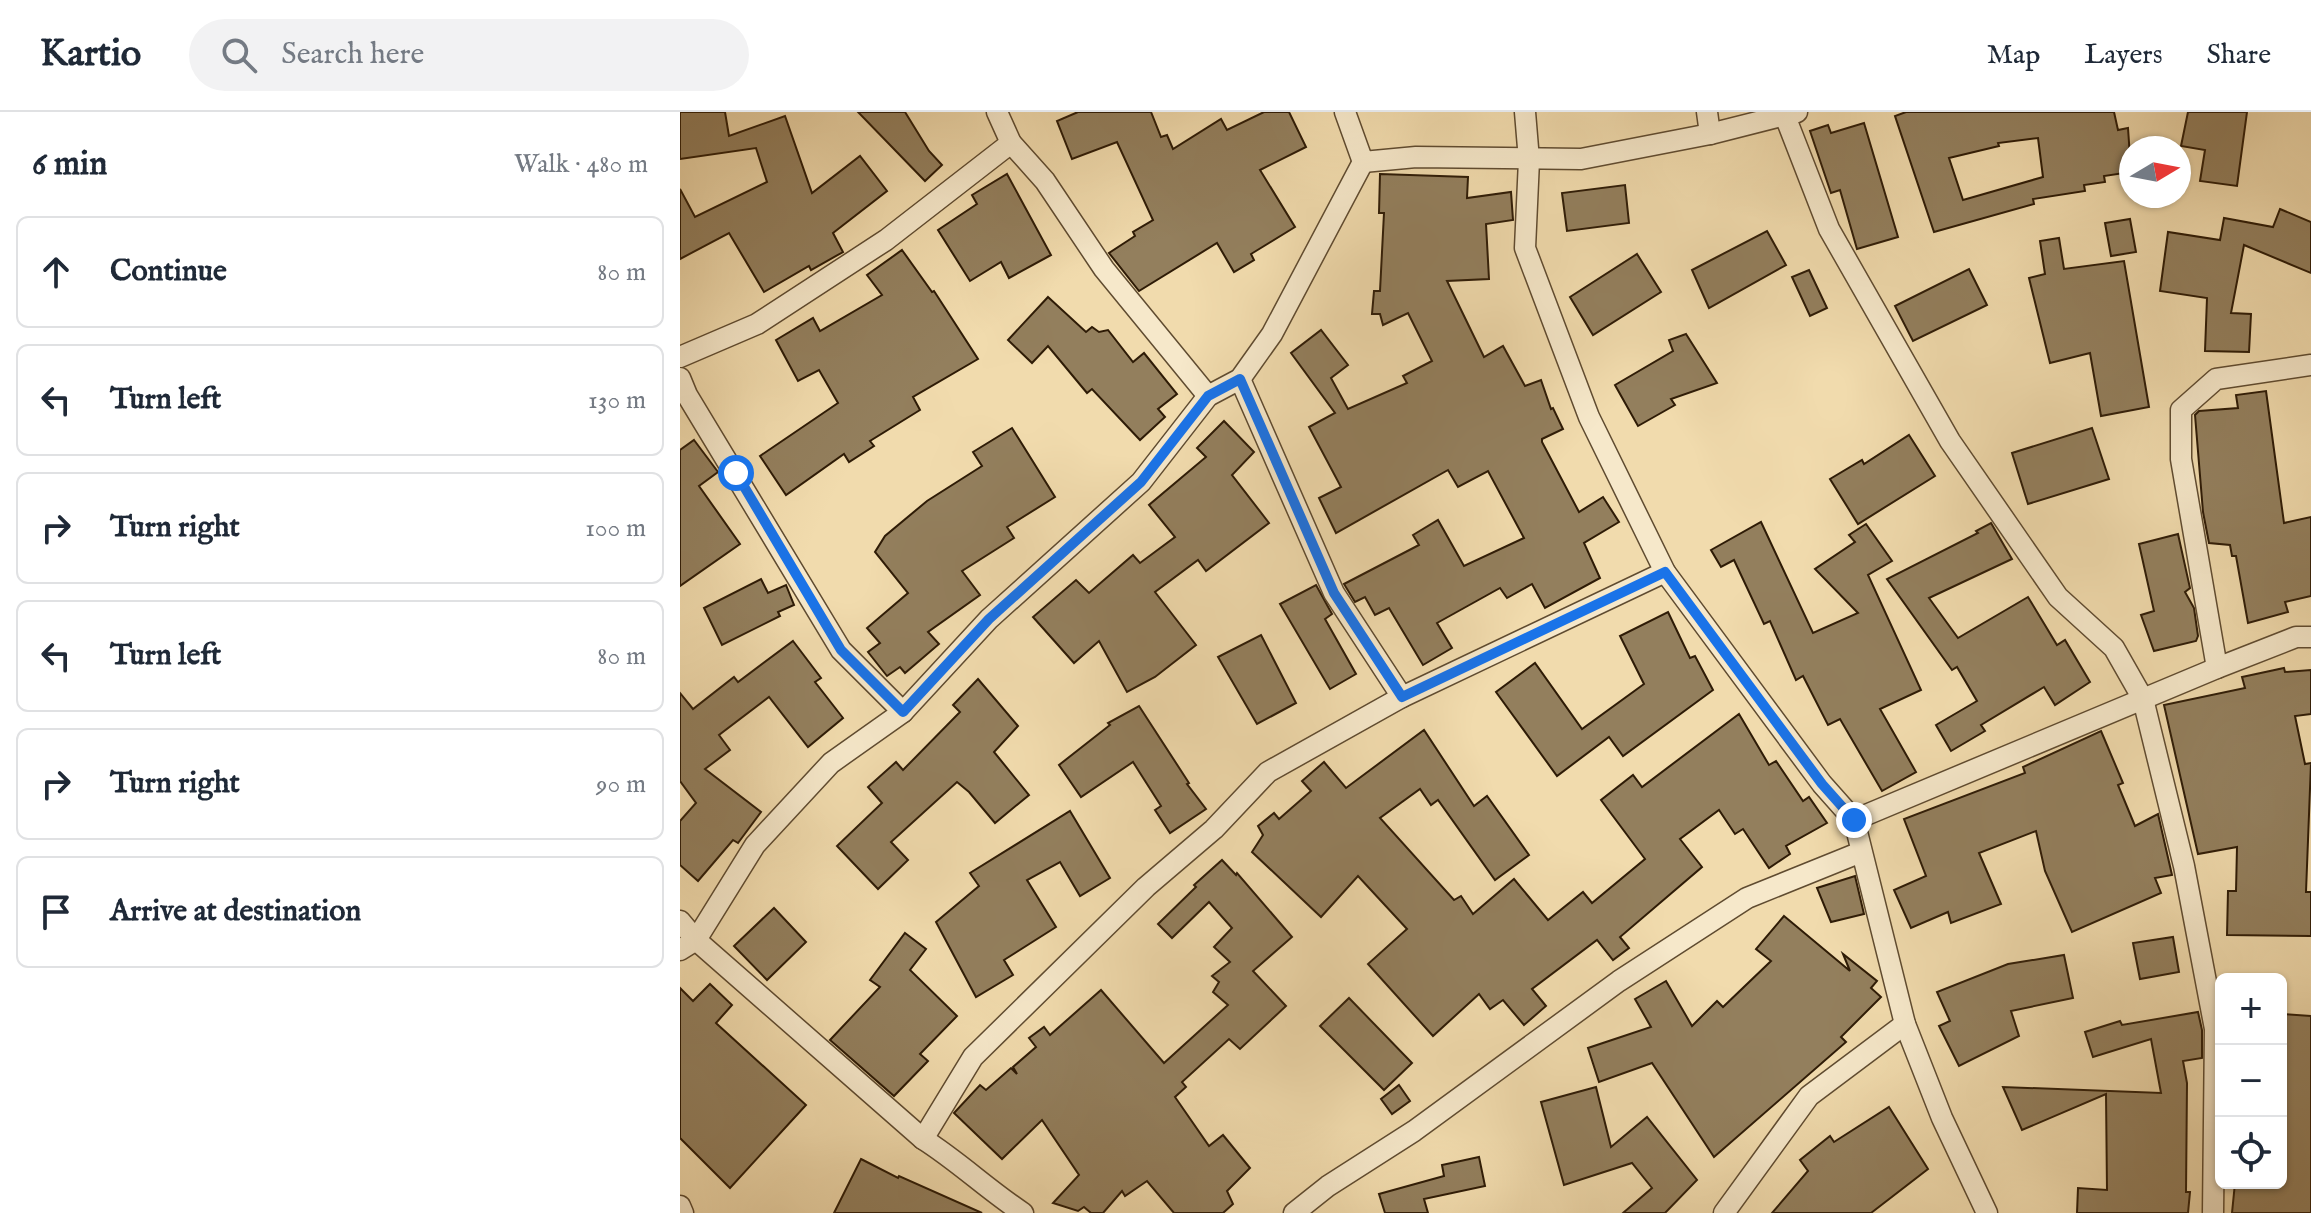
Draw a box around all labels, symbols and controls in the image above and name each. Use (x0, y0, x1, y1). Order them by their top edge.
search box (189, 19, 749, 91)
text: Kartio (40, 31, 141, 79)
icon: search (217, 33, 261, 77)
text: Search here (281, 36, 424, 74)
text: Map (1987, 38, 2040, 73)
text: Layers (2084, 38, 2163, 73)
text: Share (2207, 38, 2271, 73)
north arrow (2119, 136, 2191, 208)
text: 6 min (32, 143, 107, 186)
text: Walk · 480 m (514, 148, 648, 181)
icon: ahead (34, 250, 78, 294)
text: Continue (110, 253, 227, 291)
text: 80 m (597, 256, 646, 289)
icon: left (34, 378, 78, 422)
text: Turn left (110, 381, 221, 419)
text: 130 m (588, 384, 646, 417)
route start (718, 455, 754, 491)
icon: right (34, 506, 78, 550)
text: Turn right (110, 509, 240, 547)
text: 100 m (585, 512, 646, 545)
icon: left (34, 634, 78, 678)
text: Turn left (110, 637, 221, 675)
text: 80 m (597, 640, 646, 673)
icon: right (34, 762, 78, 806)
text: Turn right (110, 765, 240, 803)
text: 90 m (596, 768, 646, 801)
route end (1836, 802, 1872, 838)
icon: arrive (34, 890, 78, 934)
text: Arrive at destination (110, 893, 361, 931)
map controls (2215, 973, 2287, 1189)
button: + (2215, 973, 2287, 1045)
button: − (2215, 1045, 2287, 1117)
button: locate (2215, 1117, 2287, 1189)

